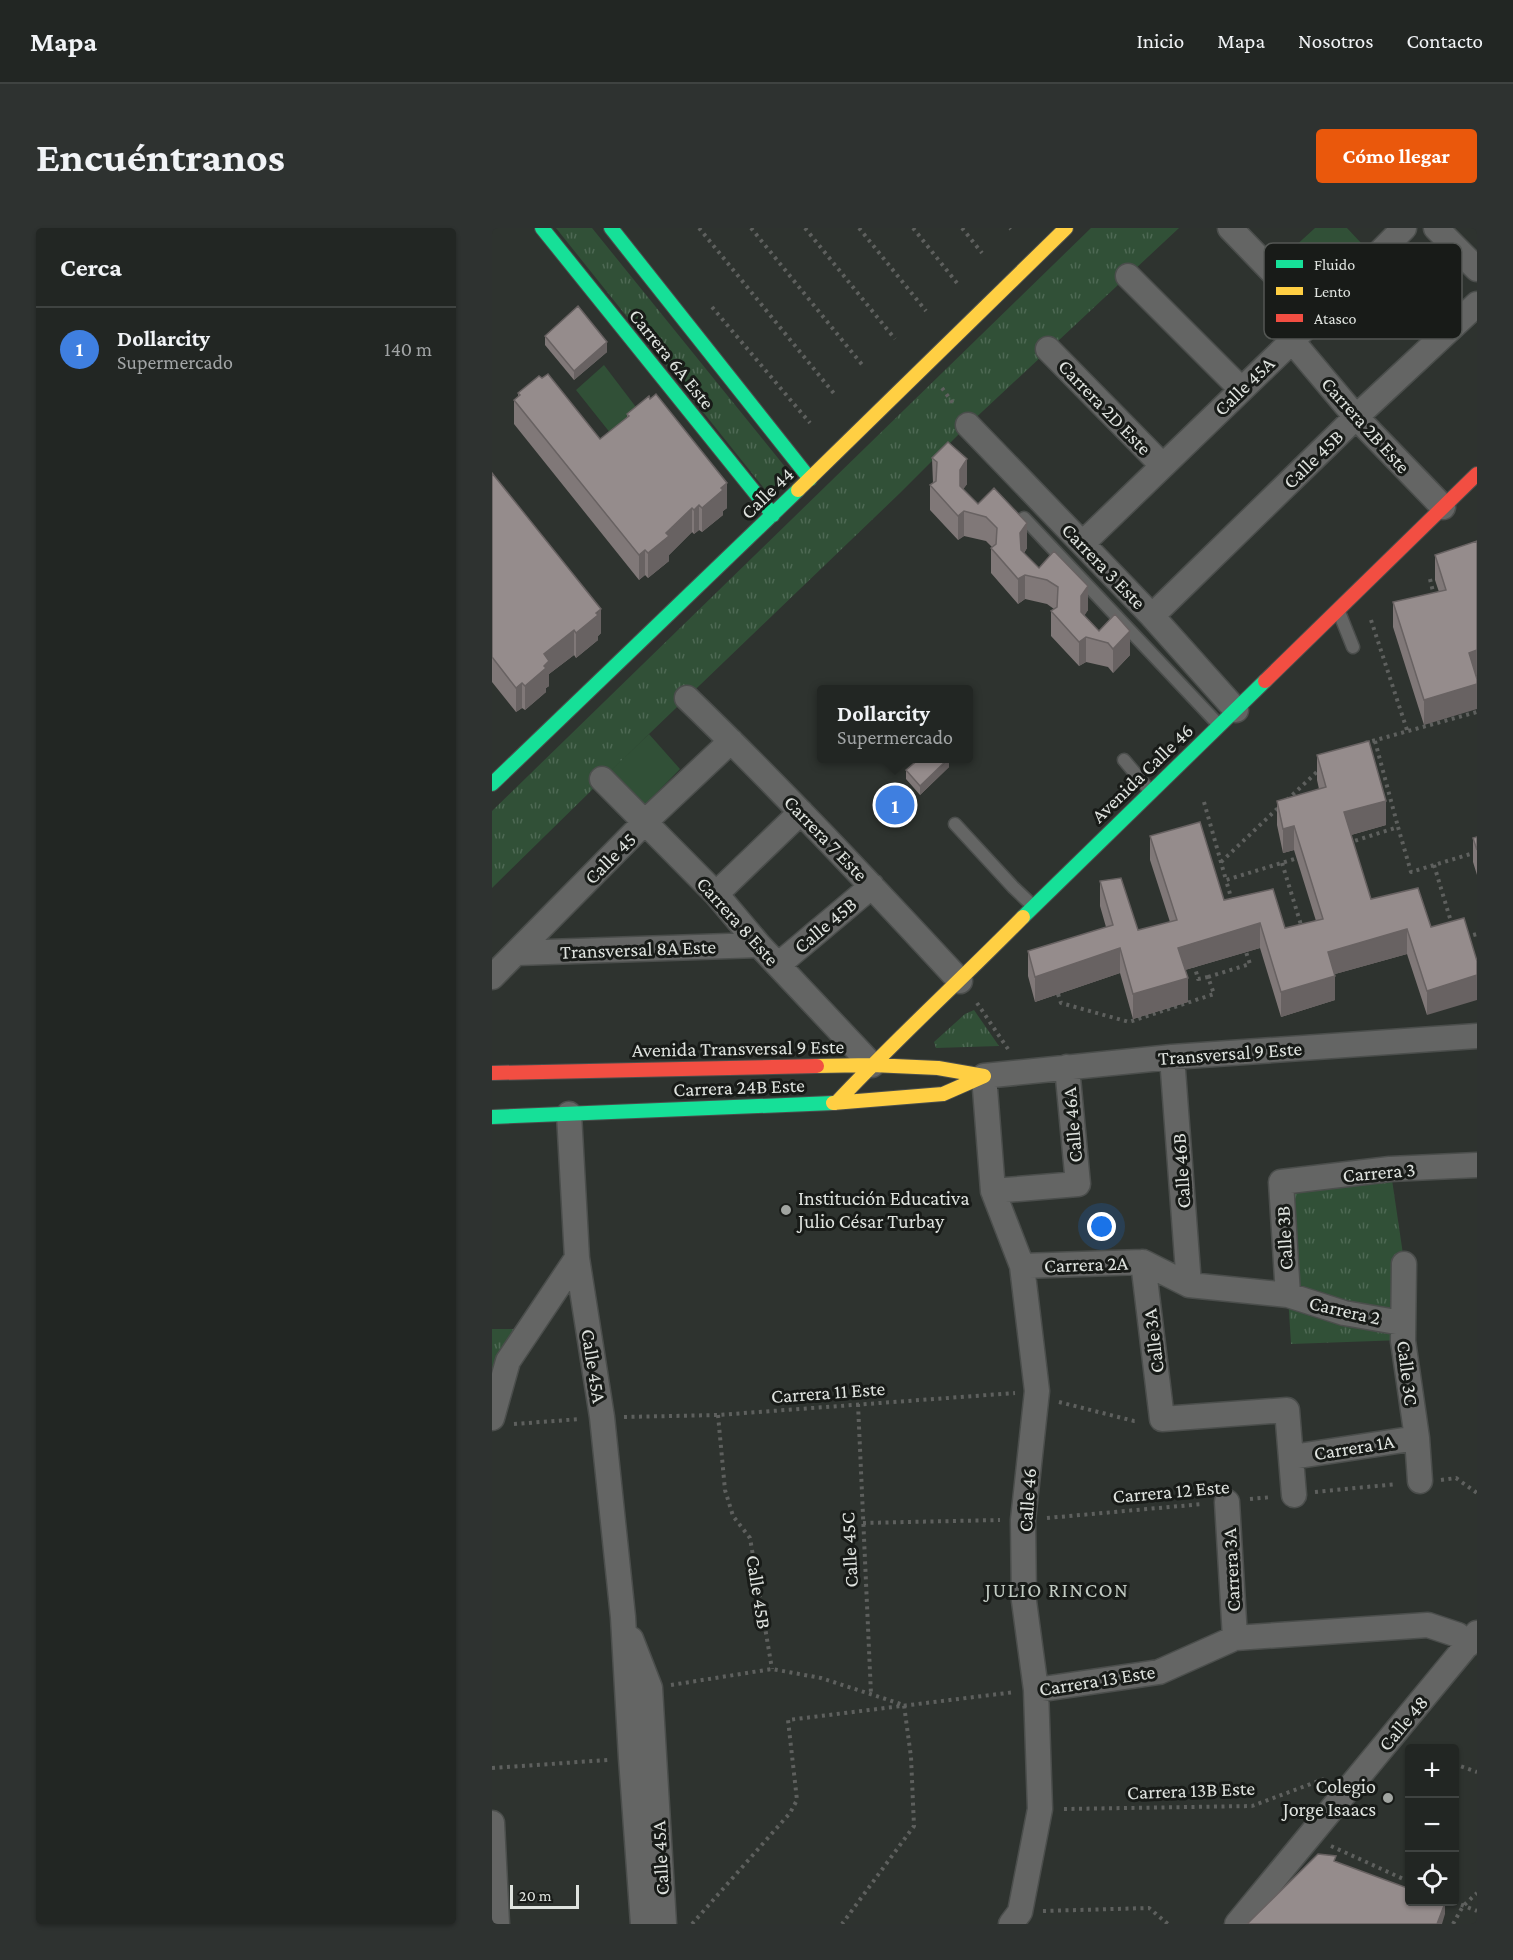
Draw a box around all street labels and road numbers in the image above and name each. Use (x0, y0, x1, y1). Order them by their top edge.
street label: Carrera 6A Este (625, 305, 719, 414)
street label: Calle 45A (1210, 352, 1279, 420)
street label: Carrera 2D Este (1054, 355, 1156, 459)
street label: Carrera 2B Este (1317, 373, 1415, 478)
street label: Calle 45B (1279, 425, 1347, 493)
street label: Calle 44 (736, 463, 798, 523)
street label: Carrera 3 Este (1058, 519, 1150, 614)
street label: Avenida Calle 46 (1087, 719, 1197, 827)
street label: Carrera 7 Este (780, 791, 872, 885)
street label: Calle 45 (580, 828, 640, 888)
street label: Carrera 8 Este (692, 872, 784, 970)
street label: Calle 45B (789, 893, 861, 957)
street label: Transversal 8A Este (560, 935, 717, 963)
street label: Avenida Transversal 9 Este (632, 1035, 845, 1061)
street label: Transversal 9 Este (1157, 1037, 1303, 1069)
street label: Carrera 24B Este (673, 1074, 805, 1100)
street label: Calle 46A (1058, 1086, 1086, 1164)
street label: Calle 46B (1167, 1133, 1195, 1209)
street label: Carrera 3 (1342, 1158, 1416, 1186)
street label: Calle 3B (1271, 1205, 1297, 1271)
street label: Carrera 2A (1044, 1252, 1129, 1276)
street label: Carrera 2 (1307, 1291, 1383, 1329)
street label: Calle 3A (1138, 1307, 1168, 1374)
street label: Calle 45A (577, 1327, 611, 1405)
street label: Calle 3C (1393, 1339, 1423, 1407)
street label: Carrera 11 Este (770, 1377, 886, 1407)
street label: Carrera 1A (1312, 1430, 1396, 1464)
street label: Calle 46 (1014, 1467, 1040, 1533)
street label: Carrera 12 Este (1112, 1475, 1231, 1507)
street label: Calle 45C (836, 1512, 862, 1588)
street label: Carrera 3A (1218, 1527, 1244, 1612)
street label: Calle 45B (742, 1553, 776, 1631)
street label: Carrera 13 Este (1037, 1660, 1157, 1700)
street label: Calle 48 (1374, 1691, 1432, 1755)
street label: Carrera 13B Este (1127, 1777, 1256, 1803)
street label: Calle 45A (647, 1820, 673, 1896)

